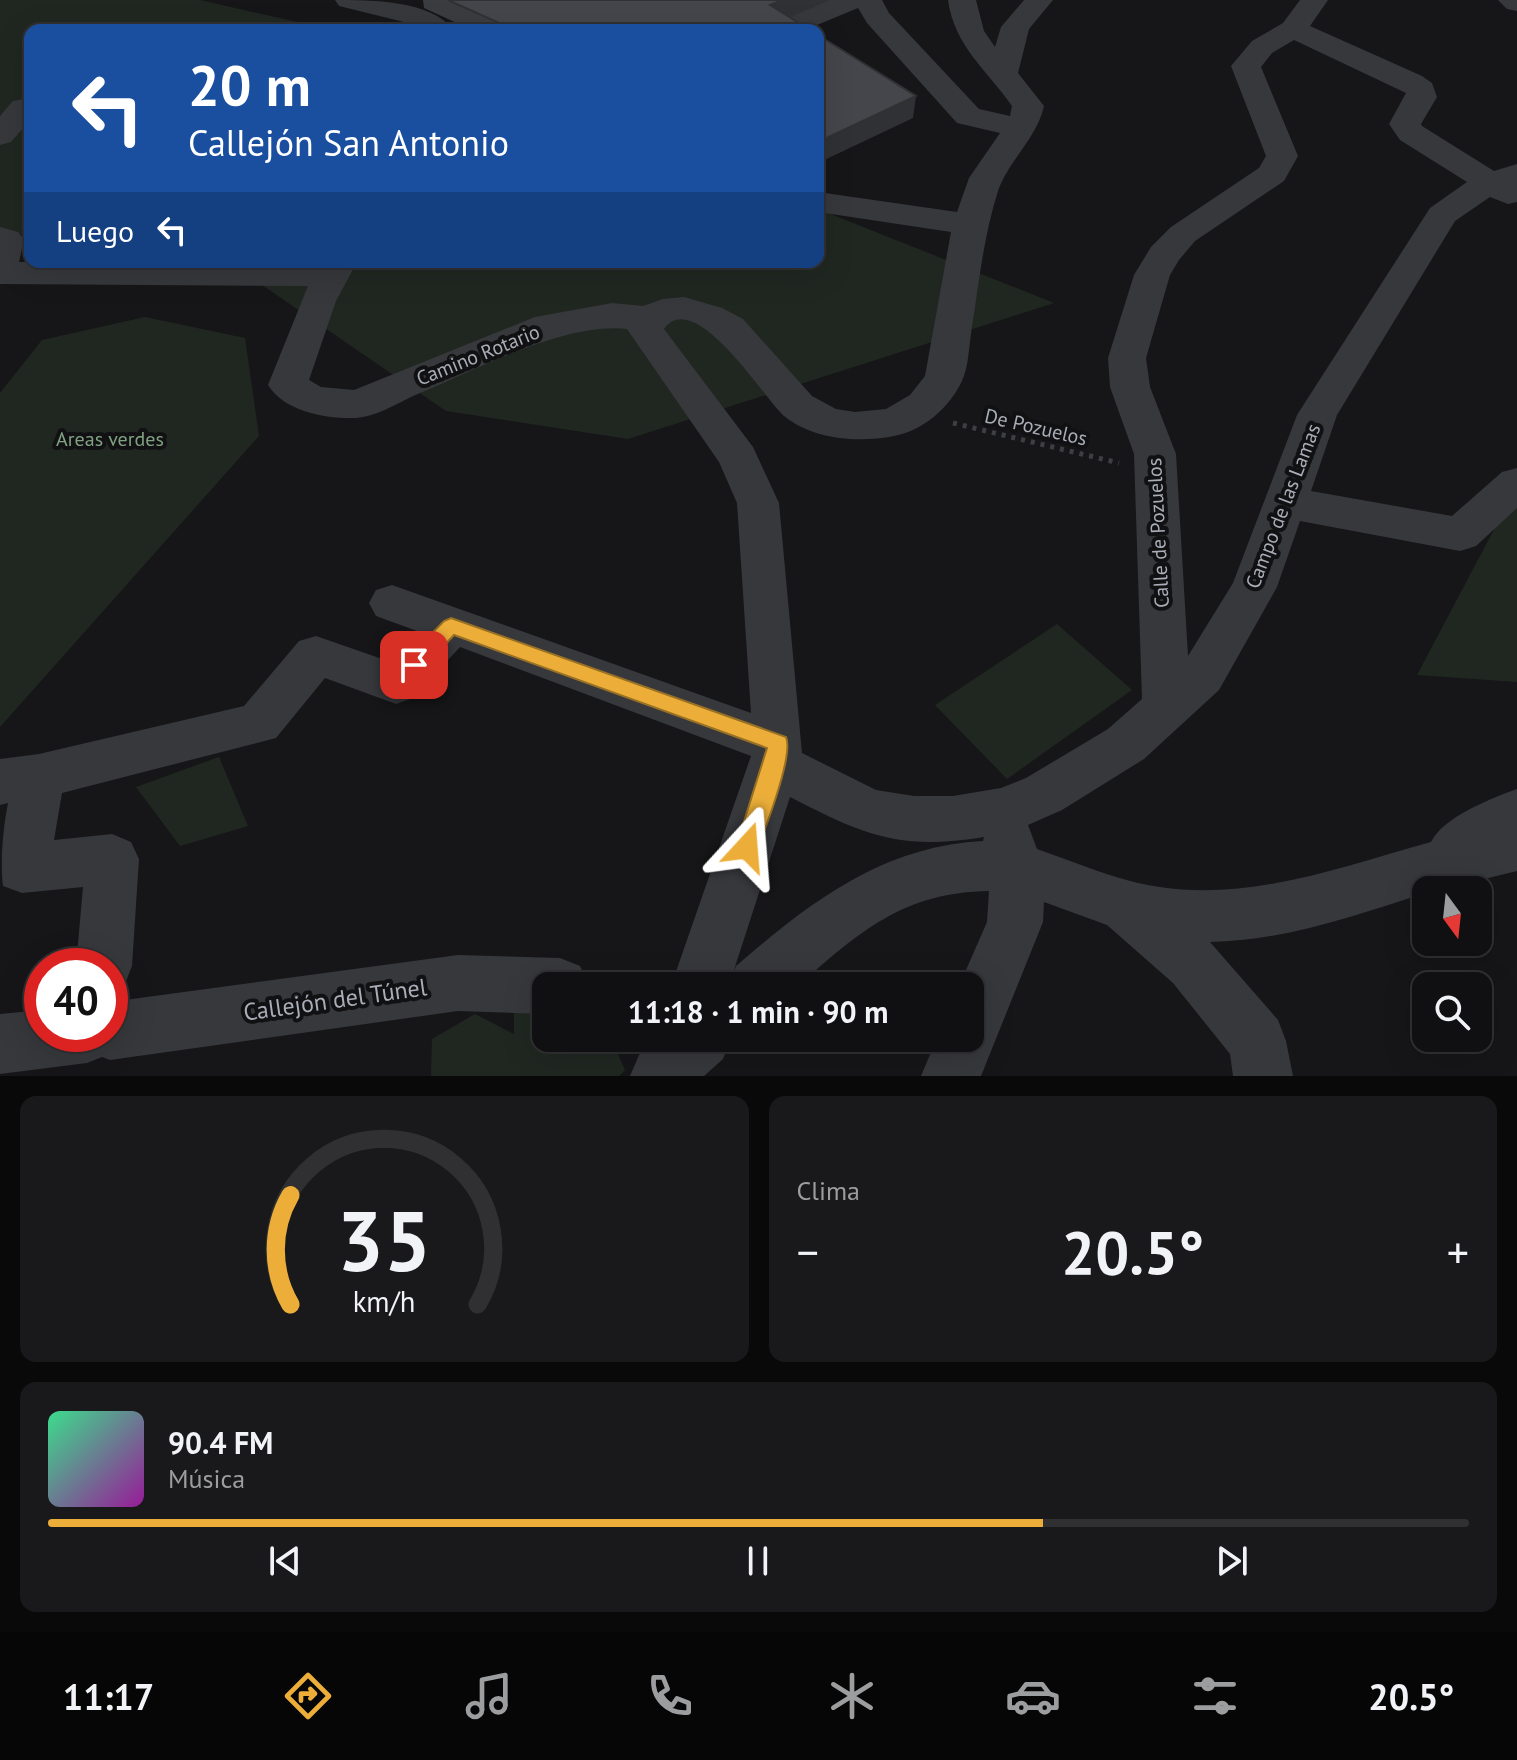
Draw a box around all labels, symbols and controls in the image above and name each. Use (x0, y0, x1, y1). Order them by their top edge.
text: 20 m (188, 49, 311, 121)
icon: left (56, 56, 160, 160)
text: Callejón San Antonio (188, 119, 509, 166)
icon: left (150, 208, 194, 252)
text: Luego (56, 211, 134, 250)
street label: Camino Rotario (412, 318, 544, 392)
street label: De Pozuelos (982, 403, 1090, 451)
street label: Campo de las Lamas (1240, 420, 1326, 592)
park label: Areas verdes (56, 426, 164, 452)
street label: Calle de Pozuelos (1141, 457, 1175, 609)
pin (380, 631, 448, 699)
icon: arrive (392, 643, 436, 687)
position arrow (705, 805, 789, 889)
north arrow (1412, 876, 1492, 956)
map controls (1412, 876, 1492, 1052)
speed limit sign: 40 (24, 948, 128, 1052)
street label: Callejón del Túnel (241, 971, 429, 1028)
button: search (1412, 972, 1492, 1052)
text: 11:18 · 1 min · 90 m (628, 992, 888, 1031)
text: Clima (797, 1174, 860, 1207)
text: 35 (337, 1186, 431, 1294)
text: 20.5° (1061, 1213, 1204, 1291)
text: − (797, 1223, 819, 1280)
text: + (1447, 1223, 1469, 1280)
text: km/h (353, 1283, 416, 1320)
text: 90.4 FM (168, 1423, 273, 1462)
text: Música (168, 1462, 245, 1495)
icon: previous (263, 1539, 307, 1583)
icon: pause (736, 1539, 780, 1583)
icon: next (1210, 1539, 1254, 1583)
icon: directions (280, 1668, 336, 1724)
icon: music (461, 1668, 517, 1724)
icon: phone (642, 1668, 698, 1724)
icon: climate (824, 1668, 880, 1724)
icon: car (1005, 1668, 1061, 1724)
icon: filters (1187, 1668, 1243, 1724)
text: 11:17 (63, 1673, 154, 1720)
text: 20.5° (1368, 1673, 1454, 1720)

